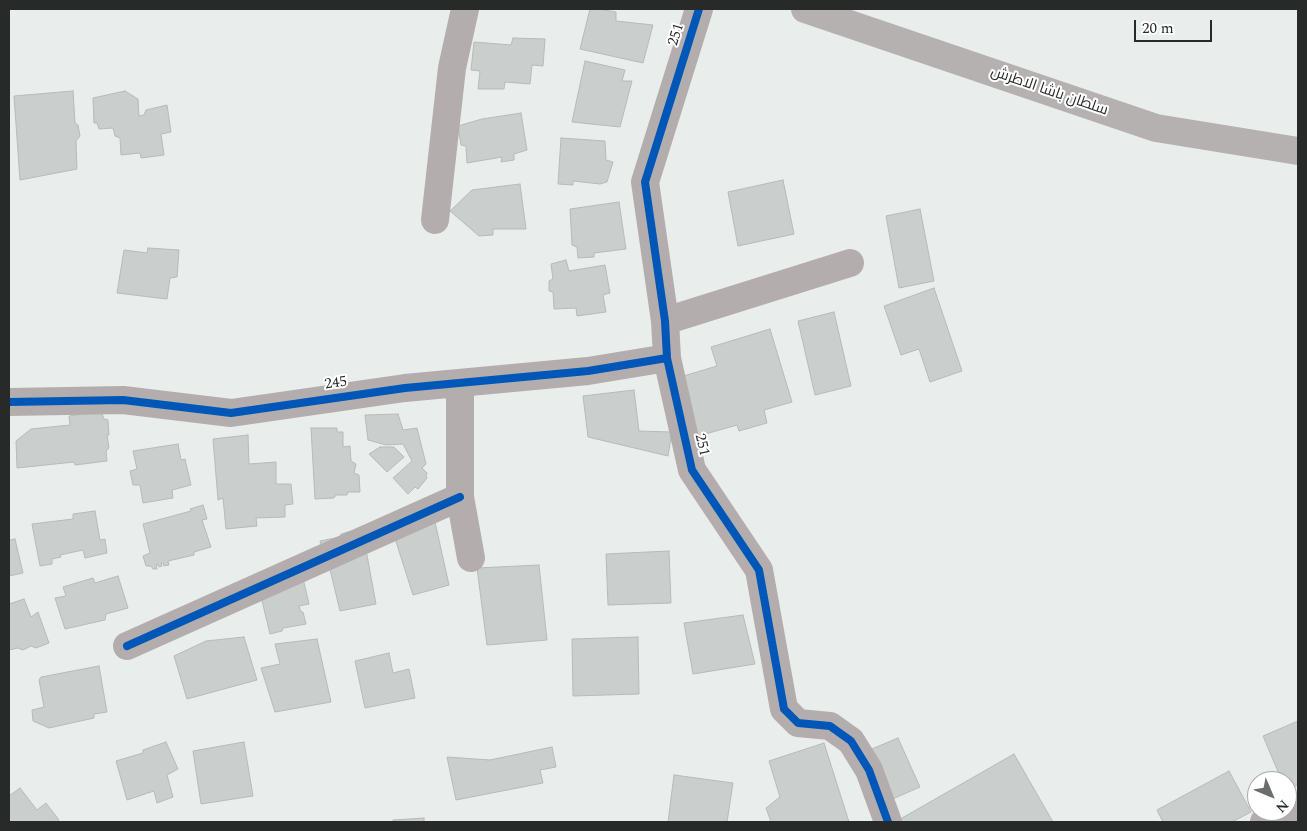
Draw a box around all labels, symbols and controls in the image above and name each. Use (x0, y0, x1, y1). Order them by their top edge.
scale bar (1137, 10, 1214, 42)
text: 20 m (1142, 17, 1174, 40)
street label: 251 (665, 22, 689, 48)
street label: سلطان باشا الاطرش (988, 63, 1110, 121)
street label: 245 (324, 374, 348, 394)
street label: 251 (690, 432, 712, 458)
north arrow (1247, 771, 1297, 821)
text: N (1271, 795, 1294, 818)

